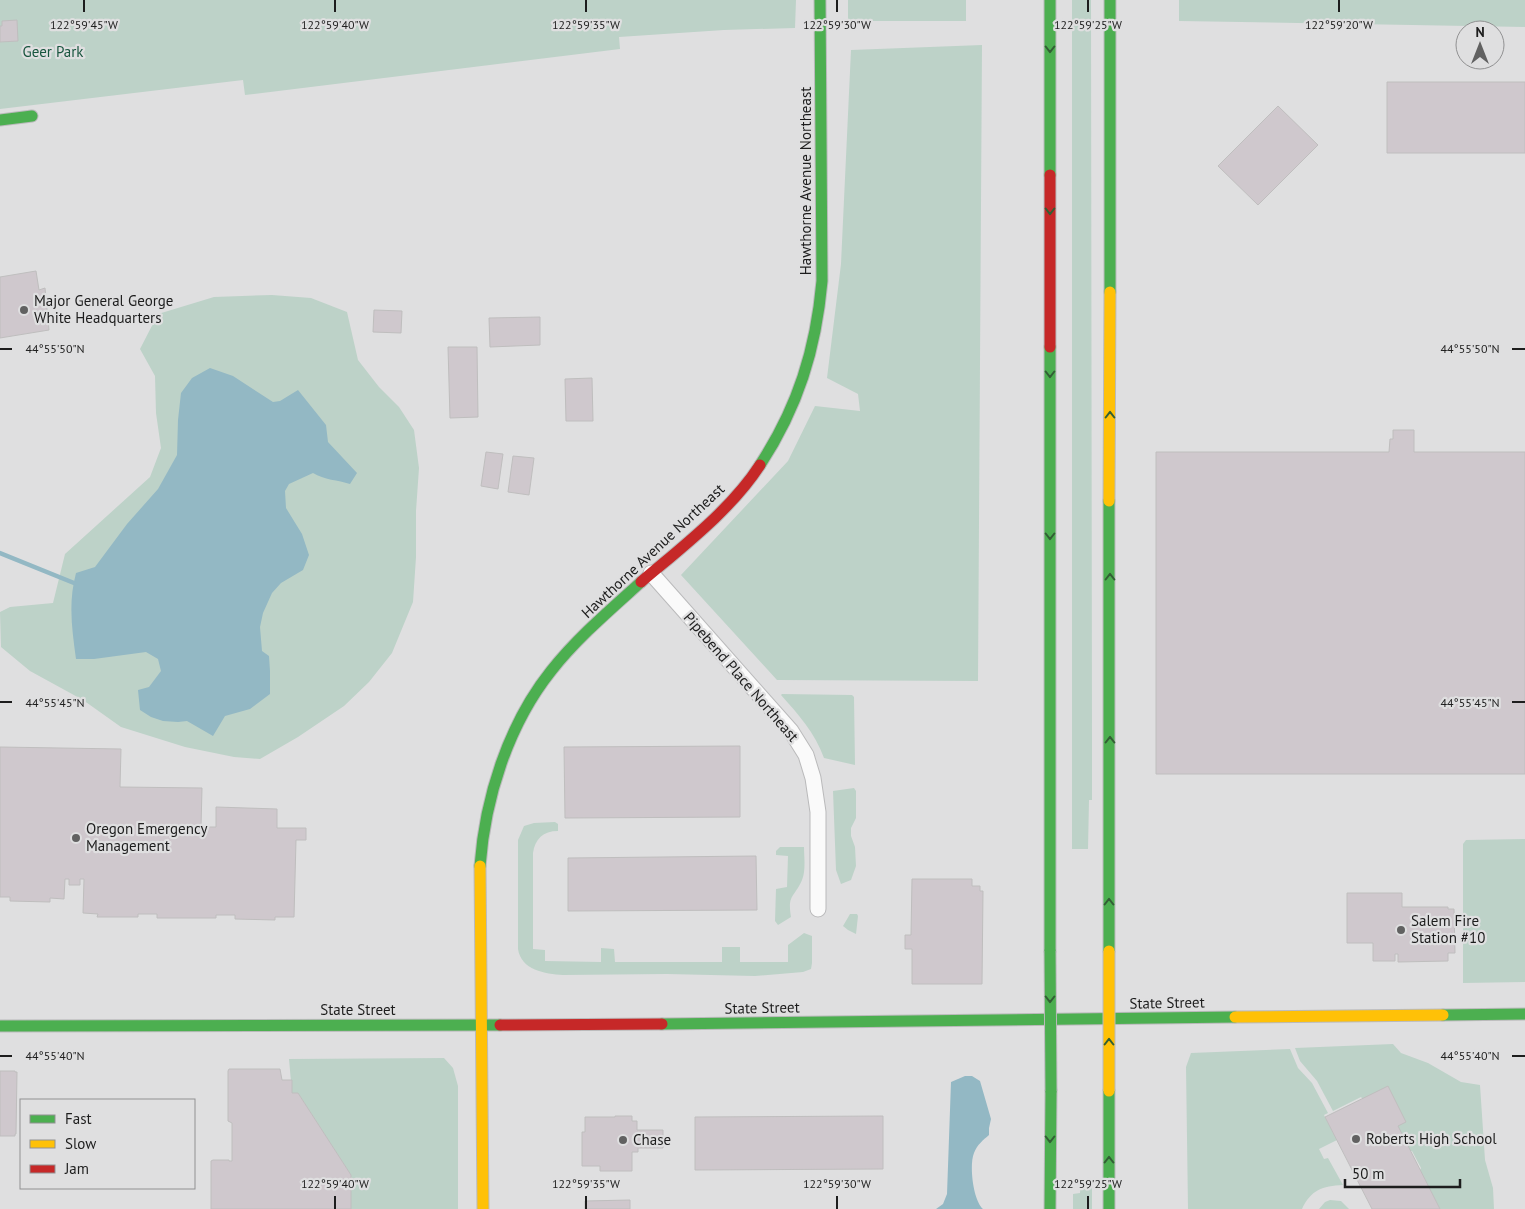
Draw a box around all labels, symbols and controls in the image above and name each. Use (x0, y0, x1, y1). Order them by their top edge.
text: 122°59'45"W (50, 17, 118, 32)
text: 122°59'40"W (301, 17, 369, 32)
text: 122°59'35"W (552, 17, 620, 32)
text: 122°59'30"W (803, 17, 871, 32)
text: 122°59'25"W (1054, 17, 1122, 32)
text: 122°59'20"W (1305, 17, 1373, 32)
north arrow (1455, 20, 1505, 70)
text: N (1475, 23, 1485, 41)
park label: Geer Park (23, 42, 84, 61)
one-way arrow (1045, 46, 1055, 53)
street label: Hawthorne Avenue Northeast (796, 87, 815, 275)
one-way arrow (1045, 208, 1055, 215)
place label: Major General George White Headquarters (34, 291, 173, 327)
marker: Major General George White Headquarters (18, 304, 30, 316)
text: 44°55'50"N (25, 341, 85, 356)
text: 44°55'50"N (1440, 341, 1500, 356)
one-way arrow (1045, 370, 1055, 378)
one-way arrow (1105, 410, 1115, 418)
street label: Hawthorne Avenue Northeast (577, 479, 728, 622)
one-way arrow (1045, 532, 1055, 540)
one-way arrow (1105, 573, 1115, 580)
street label: Pipebend Place Northeast (680, 608, 803, 745)
text: 44°55'45"N (25, 695, 85, 710)
text: 44°55'45"N (1440, 695, 1500, 710)
one-way arrow (1105, 735, 1115, 743)
place label: Oregon Emergency Management (86, 819, 208, 855)
marker: Oregon Emergency Management (70, 832, 82, 844)
one-way arrow (1104, 898, 1114, 906)
place label: Salem Fire Station #10 (1411, 911, 1485, 947)
marker: Salem Fire Station #10 (1395, 924, 1407, 936)
street label: State Street (1129, 992, 1205, 1013)
one-way arrow (1045, 996, 1055, 1004)
street label: State Street (724, 997, 800, 1018)
street label: State Street (320, 1000, 396, 1019)
one-way arrow (1104, 1038, 1114, 1046)
text: 44°55'40"N (25, 1048, 85, 1063)
text: 44°55'40"N (1440, 1048, 1500, 1063)
legend (20, 1099, 195, 1189)
text: Fast (65, 1109, 92, 1128)
place label: Roberts High School (1366, 1129, 1497, 1148)
place label: Chase (633, 1130, 671, 1149)
marker: Roberts High School (1350, 1133, 1362, 1145)
text: Slow (65, 1134, 96, 1153)
marker: Chase (617, 1134, 629, 1146)
one-way arrow (1045, 1136, 1055, 1144)
one-way arrow (1104, 1156, 1114, 1164)
scale bar (1345, 1156, 1460, 1188)
text: Jam (64, 1159, 89, 1178)
text: 50 m (1352, 1164, 1385, 1183)
text: 122°59'40"W (301, 1176, 369, 1191)
text: 122°59'35"W (552, 1176, 620, 1191)
text: 122°59'30"W (803, 1176, 871, 1191)
text: 122°59'25"W (1054, 1176, 1122, 1191)

